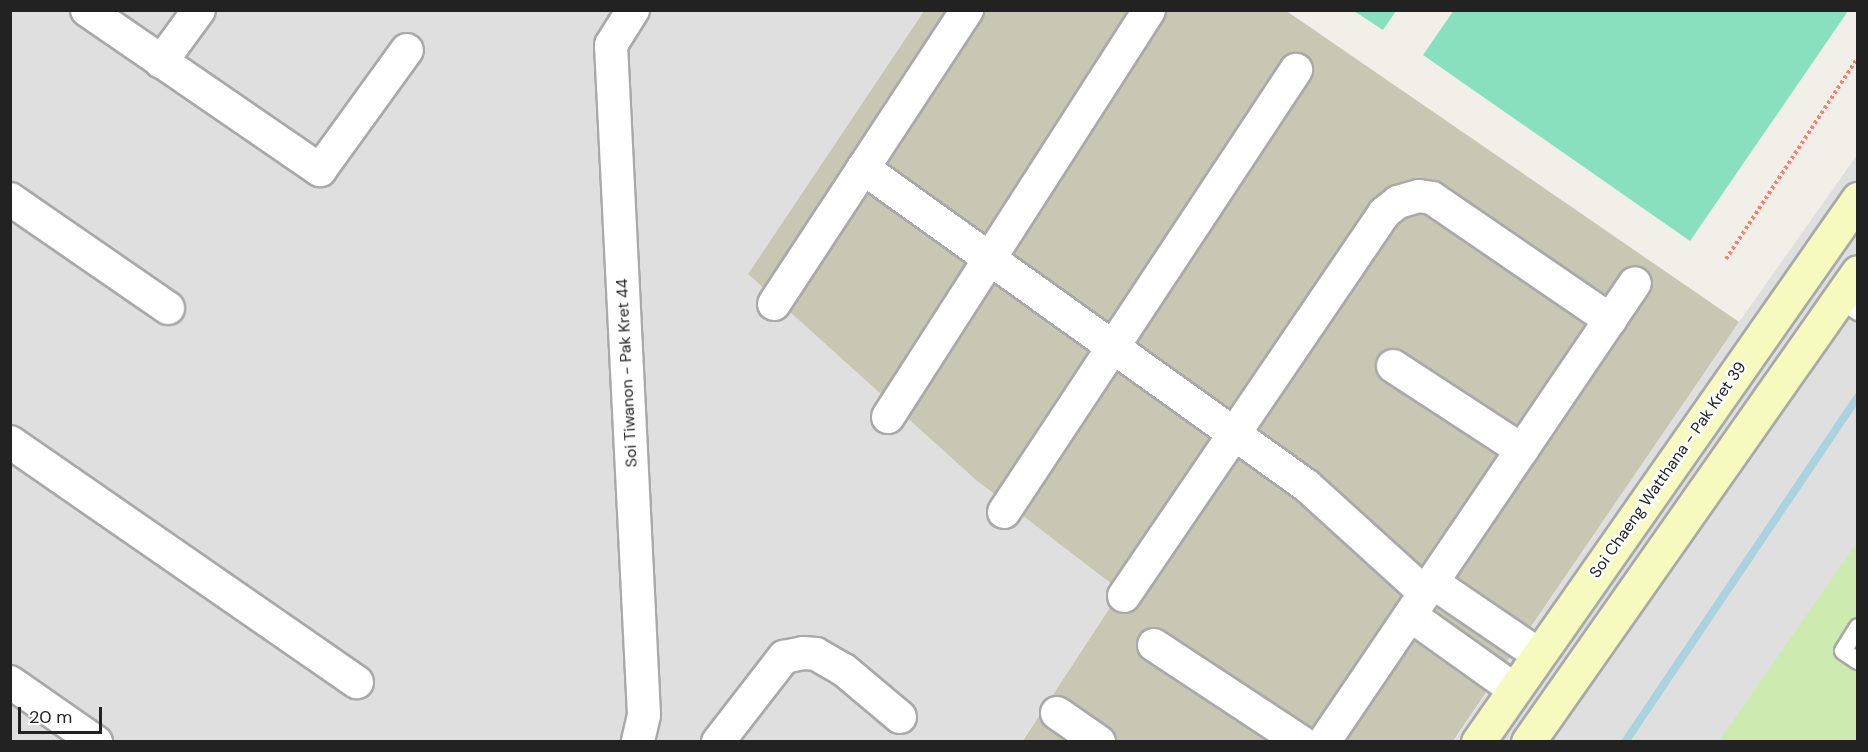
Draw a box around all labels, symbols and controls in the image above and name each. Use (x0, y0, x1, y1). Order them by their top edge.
street label: Soi Tiwanon - Pak Kret 44 (612, 278, 642, 468)
street label: Soi Chaeng Watthana - Pak Kret 39 (1586, 358, 1750, 582)
scale bar (21, 695, 105, 733)
text: 20 m (29, 705, 72, 729)

